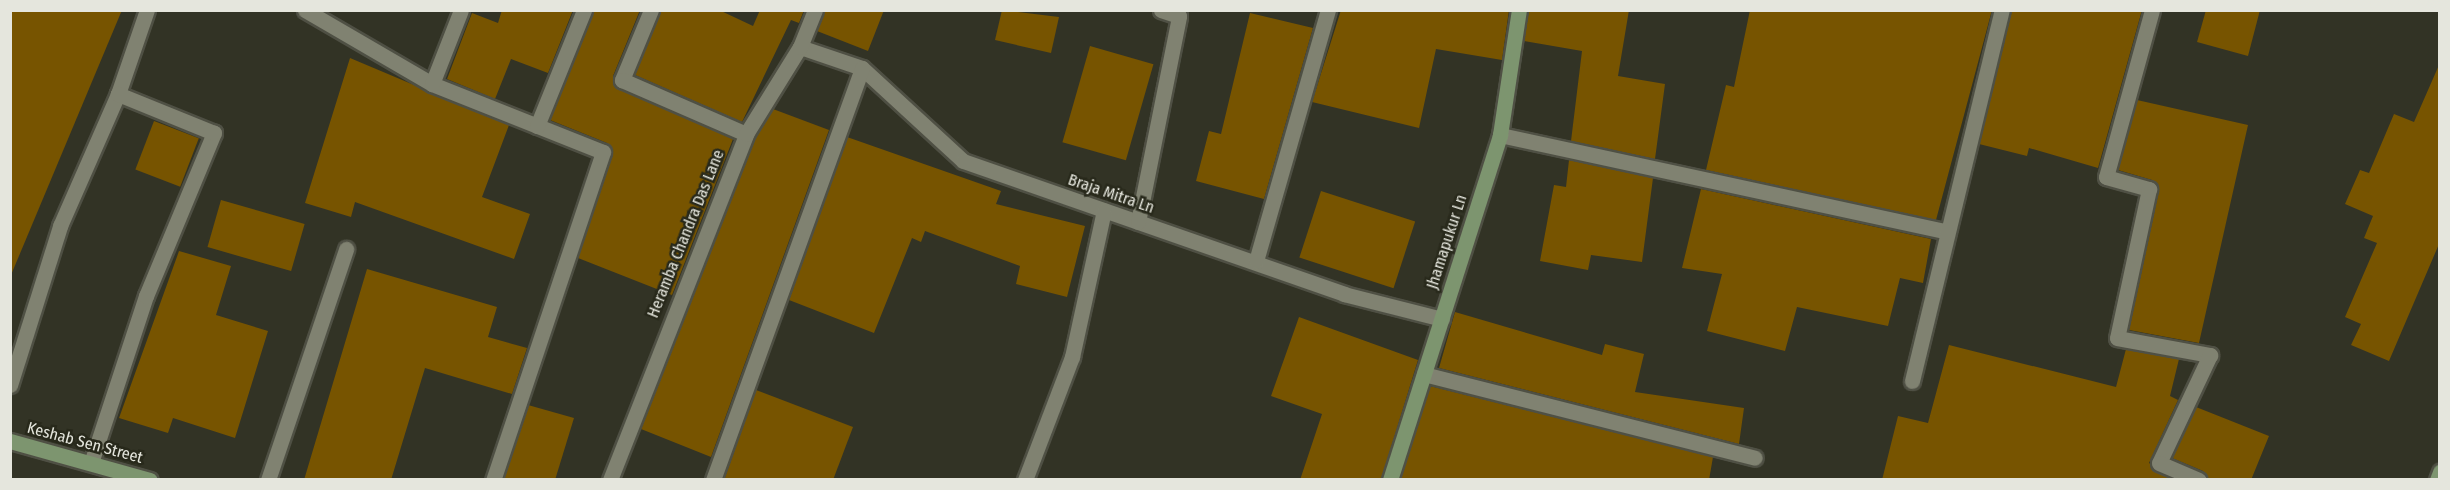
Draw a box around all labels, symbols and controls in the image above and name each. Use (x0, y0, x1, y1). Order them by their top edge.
street label: Heramba Chandra Das Lane (644, 147, 728, 321)
street label: Braja Mitra Ln (1065, 170, 1157, 218)
street label: Jhamapukur Ln (1423, 192, 1471, 292)
street label: Keshab Sen Street (25, 418, 145, 468)

